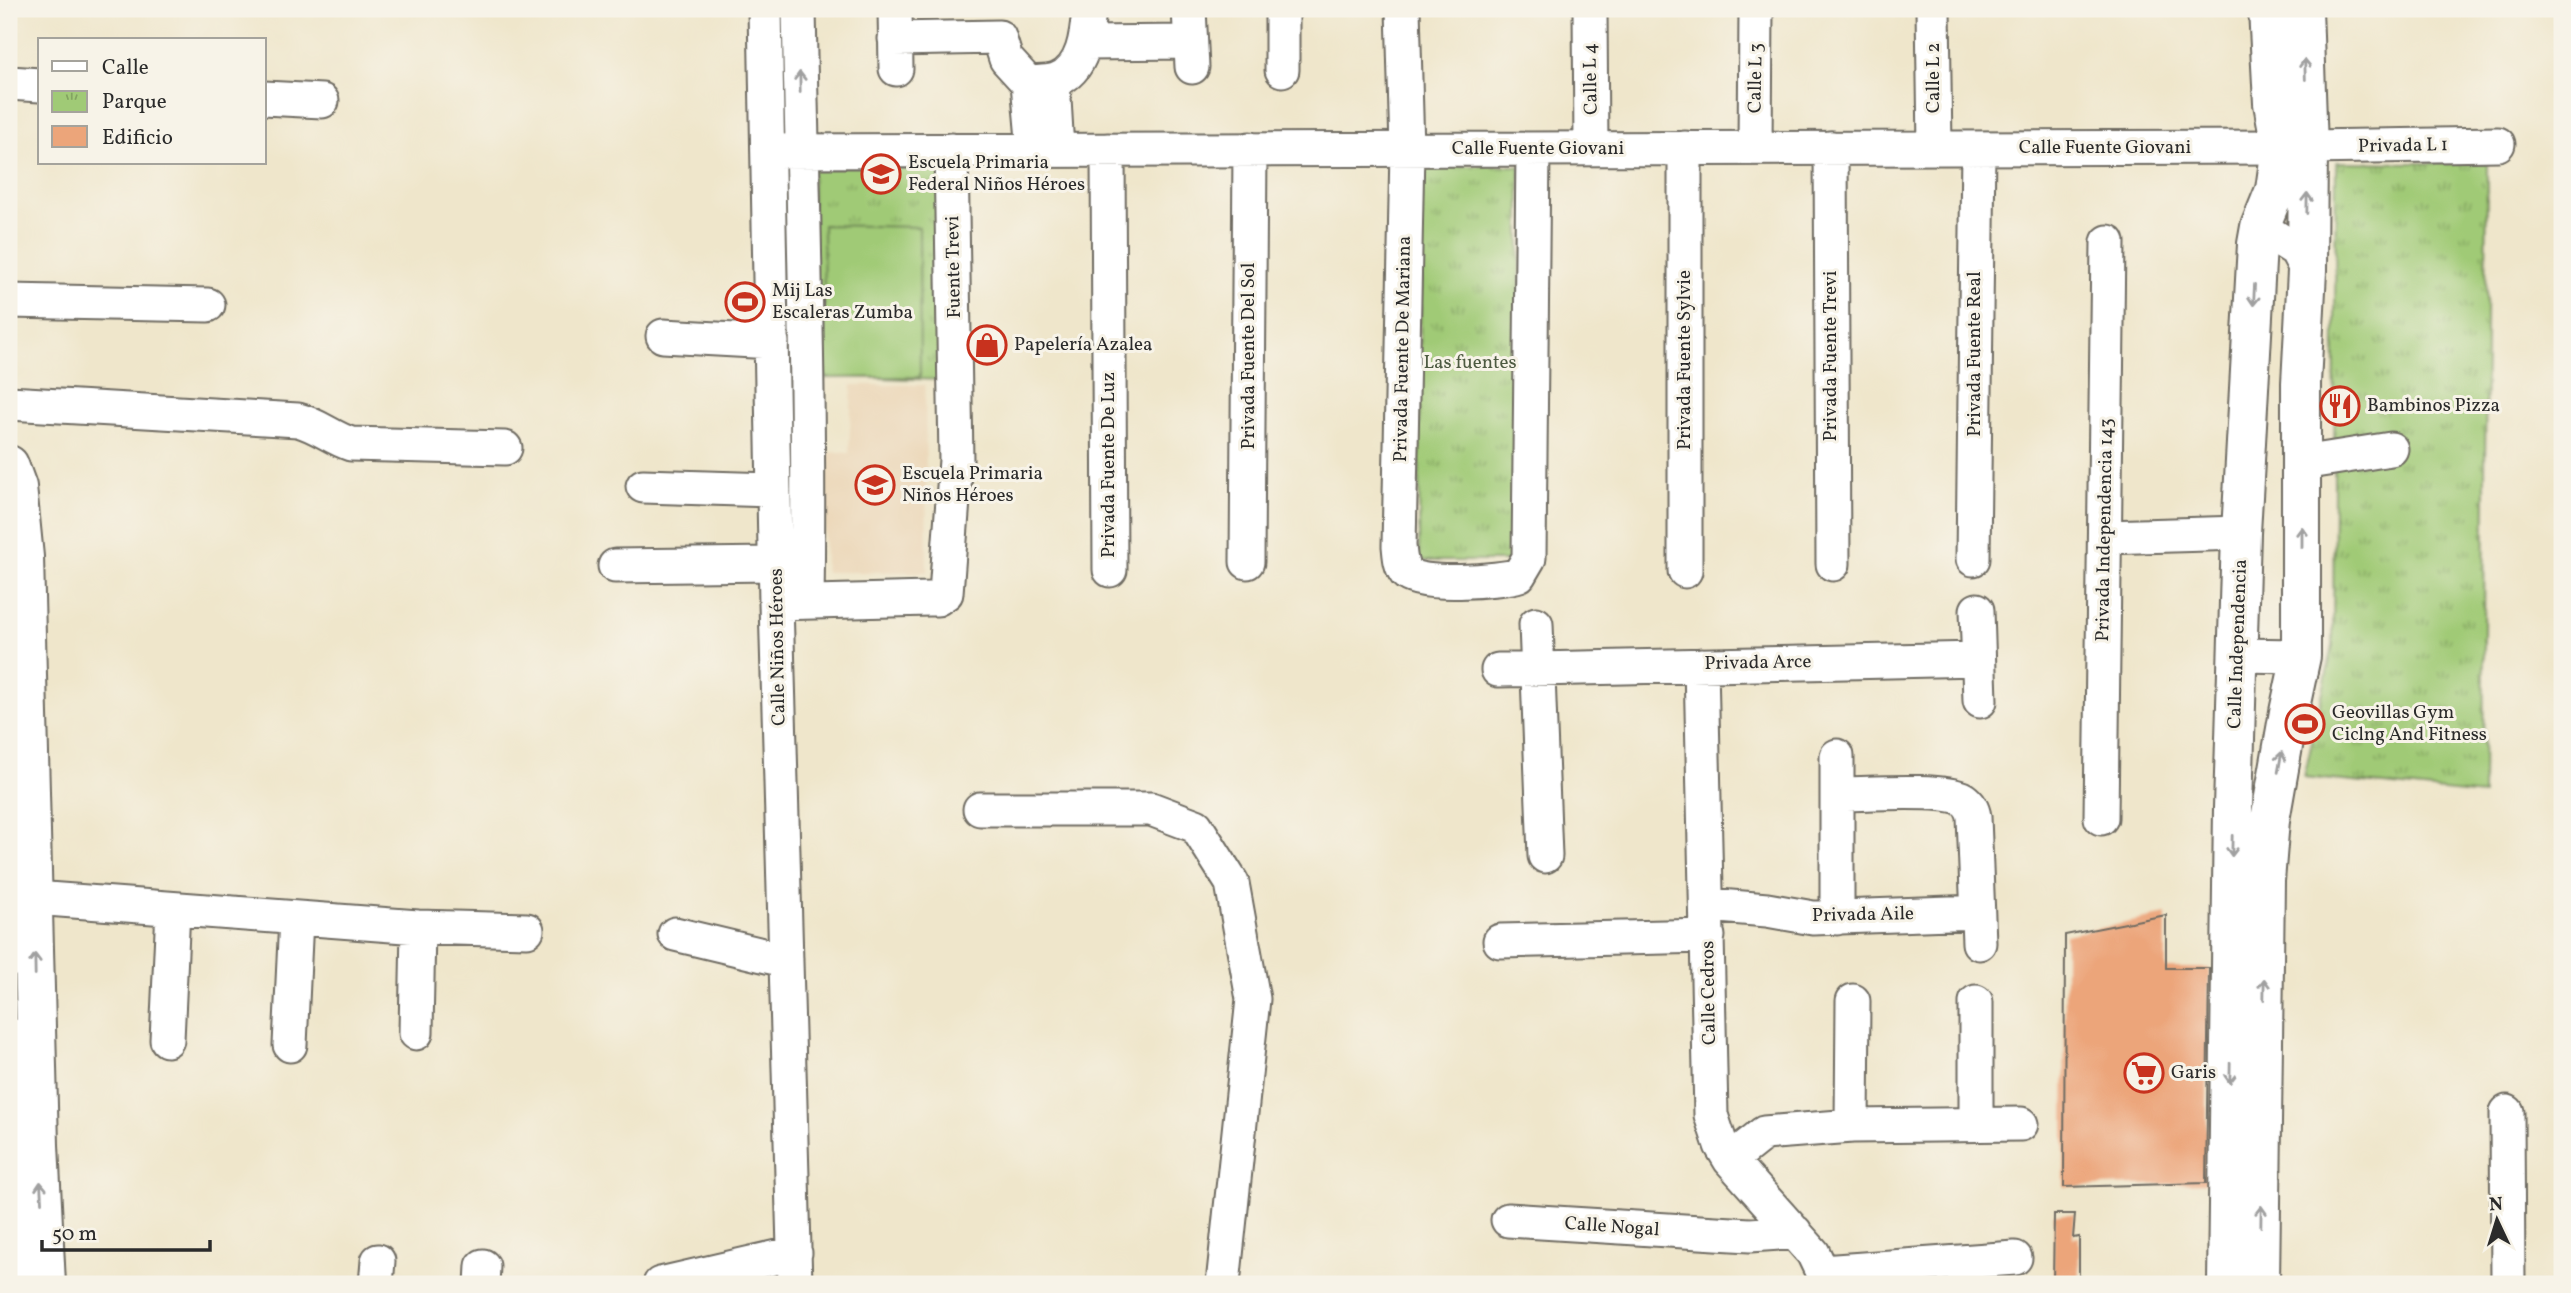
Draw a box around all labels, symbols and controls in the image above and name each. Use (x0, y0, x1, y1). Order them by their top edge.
legend (38, 38, 266, 164)
street label: Calle L 4 (1577, 43, 1605, 115)
street label: Calle L 3 (1742, 43, 1770, 113)
street label: Calle L 2 (1921, 43, 1947, 113)
text: Calle (102, 54, 149, 83)
one-way arrow (2298, 58, 2311, 81)
one-way arrow (794, 71, 807, 94)
text: Parque (102, 88, 167, 117)
text: Edificio (102, 124, 173, 153)
street label: Privada L 1 (2358, 132, 2448, 160)
street label: Calle Fuente Giovani (2019, 135, 2192, 161)
street label: Calle Fuente Giovani (1452, 136, 1625, 162)
place label: Escuela Primaria Federal Niños Héroes (908, 150, 1085, 198)
school or university icon: Escuela Primaria Federal Niños Héroes (860, 153, 902, 195)
one-way arrow (2301, 192, 2314, 215)
street label: Fuente Trevi (940, 215, 968, 319)
street label: Privada Fuente De Mariana (1388, 236, 1418, 462)
street label: Privada Fuente Del Sol (1236, 262, 1262, 450)
street label: Privada Fuente Sylvie (1672, 270, 1698, 450)
street label: Privada Fuente Trevi (1818, 270, 1844, 441)
street label: Privada Fuente Real (1962, 271, 1988, 437)
place label: Mij Las Escaleras Zumba (772, 278, 913, 326)
sports icon: Mij Las Escaleras Zumba (724, 281, 766, 323)
one-way arrow (2248, 283, 2261, 306)
shop icon: Papelería Azalea (966, 324, 1008, 366)
place label: Papelería Azalea (1014, 332, 1153, 358)
park label: Las fuentes (1423, 350, 1517, 376)
street label: Privada Fuente De Luz (1096, 372, 1122, 558)
restaurant icon: Bambinos Pizza (2319, 385, 2361, 427)
place label: Bambinos Pizza (2367, 393, 2500, 419)
street label: Privada Independencia 143 (2090, 418, 2120, 642)
place label: Escuela Primaria Niños Héroes (902, 461, 1043, 509)
school or university icon: Escuela Primaria Niños Héroes (854, 464, 896, 506)
one-way arrow (2295, 525, 2309, 548)
street label: Calle Independencia (2222, 559, 2254, 729)
street label: Calle Niños Héroes (764, 568, 792, 726)
street label: Privada Arce (1704, 649, 1812, 677)
place label: Geovillas Gym Ciclng And Fitness (2332, 700, 2487, 748)
sports icon: Geovillas Gym Ciclng And Fitness (2284, 703, 2326, 745)
one-way arrow (2274, 751, 2287, 774)
one-way arrow (2226, 834, 2239, 857)
street label: Privada Aile (1812, 901, 1914, 929)
street label: Calle Cedros (1695, 941, 1723, 1045)
one-way arrow (28, 953, 42, 976)
one-way arrow (2257, 977, 2271, 1000)
supermarket icon: Garis (2123, 1052, 2165, 1094)
place label: Garis (2171, 1060, 2216, 1086)
one-way arrow (2223, 1061, 2236, 1084)
one-way arrow (35, 1180, 48, 1203)
north arrow (2462, 1184, 2532, 1254)
text: N (2488, 1192, 2504, 1218)
one-way arrow (2254, 1205, 2268, 1228)
scale bar (42, 1209, 210, 1253)
street label: Calle Nogal (1564, 1211, 1661, 1243)
text: 50 m (52, 1220, 97, 1249)

